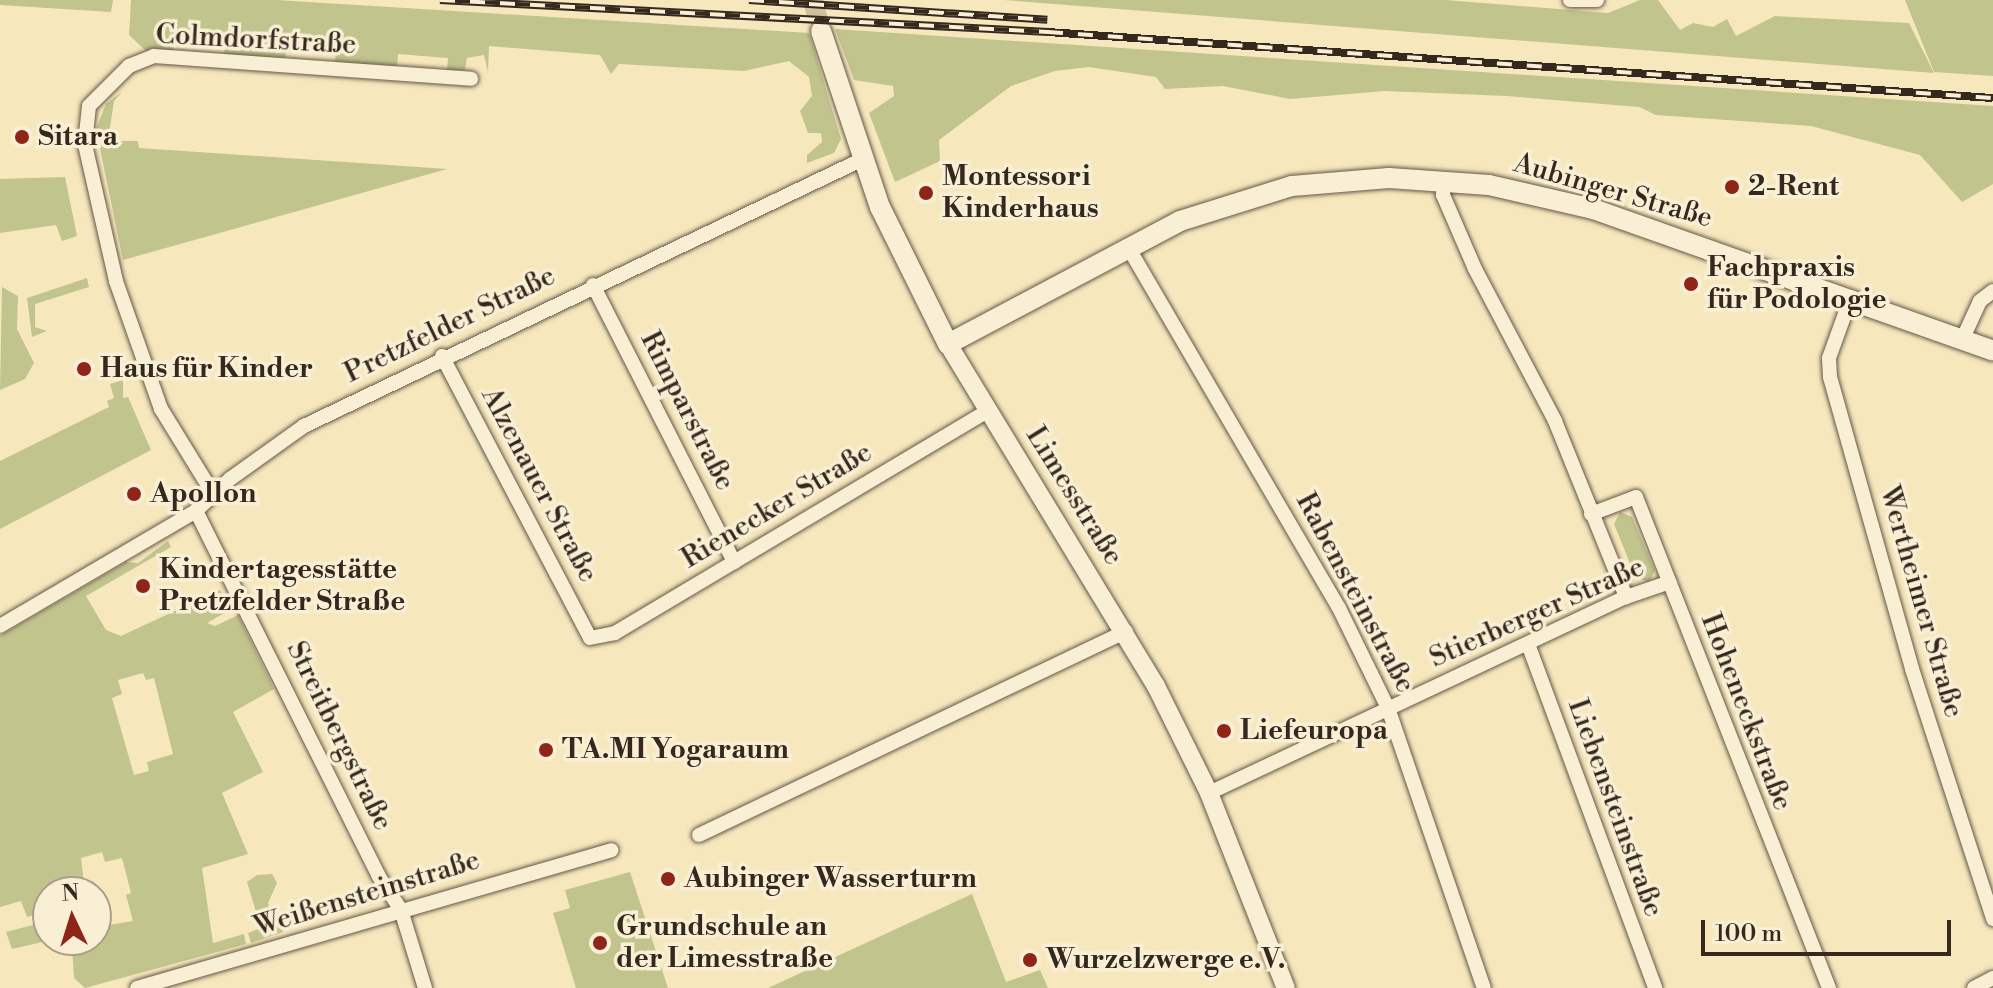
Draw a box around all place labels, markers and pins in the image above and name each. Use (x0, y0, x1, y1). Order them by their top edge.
place label: Sitara (38, 120, 118, 154)
marker: Sitara (13, 128, 31, 146)
place label: Montessori Kinderhaus (942, 160, 1099, 226)
place label: 2-Rent (1748, 170, 1839, 204)
marker: 2-Rent (1723, 178, 1741, 196)
marker: Montessori Kinderhaus (917, 184, 935, 202)
place label: Fachpraxis für Podologie (1707, 251, 1887, 317)
marker: Fachpraxis für Podologie (1682, 275, 1700, 293)
place label: Haus für Kinder (100, 352, 313, 386)
marker: Haus für Kinder (75, 360, 93, 378)
place label: Apollon (150, 477, 256, 511)
marker: Apollon (125, 485, 143, 503)
place label: Kindertagesstätte Pretzfelder Straße (159, 553, 405, 619)
marker: Kindertagesstätte Pretzfelder Straße (134, 577, 152, 595)
place label: Liefeuropa (1240, 714, 1388, 748)
marker: Liefeuropa (1215, 722, 1233, 740)
place label: TA.MI Yogaraum (562, 733, 789, 767)
marker: TA.MI Yogaraum (537, 741, 555, 759)
place label: Aubinger Wasserturm (684, 862, 977, 896)
marker: Aubinger Wasserturm (659, 870, 677, 888)
place label: Grundschule an der Limesstraße (616, 910, 833, 976)
marker: Grundschule an der Limesstraße (591, 934, 609, 952)
place label: Wurzelzwerge e.V. (1046, 943, 1286, 977)
marker: Wurzelzwerge e.V. (1021, 951, 1039, 969)

